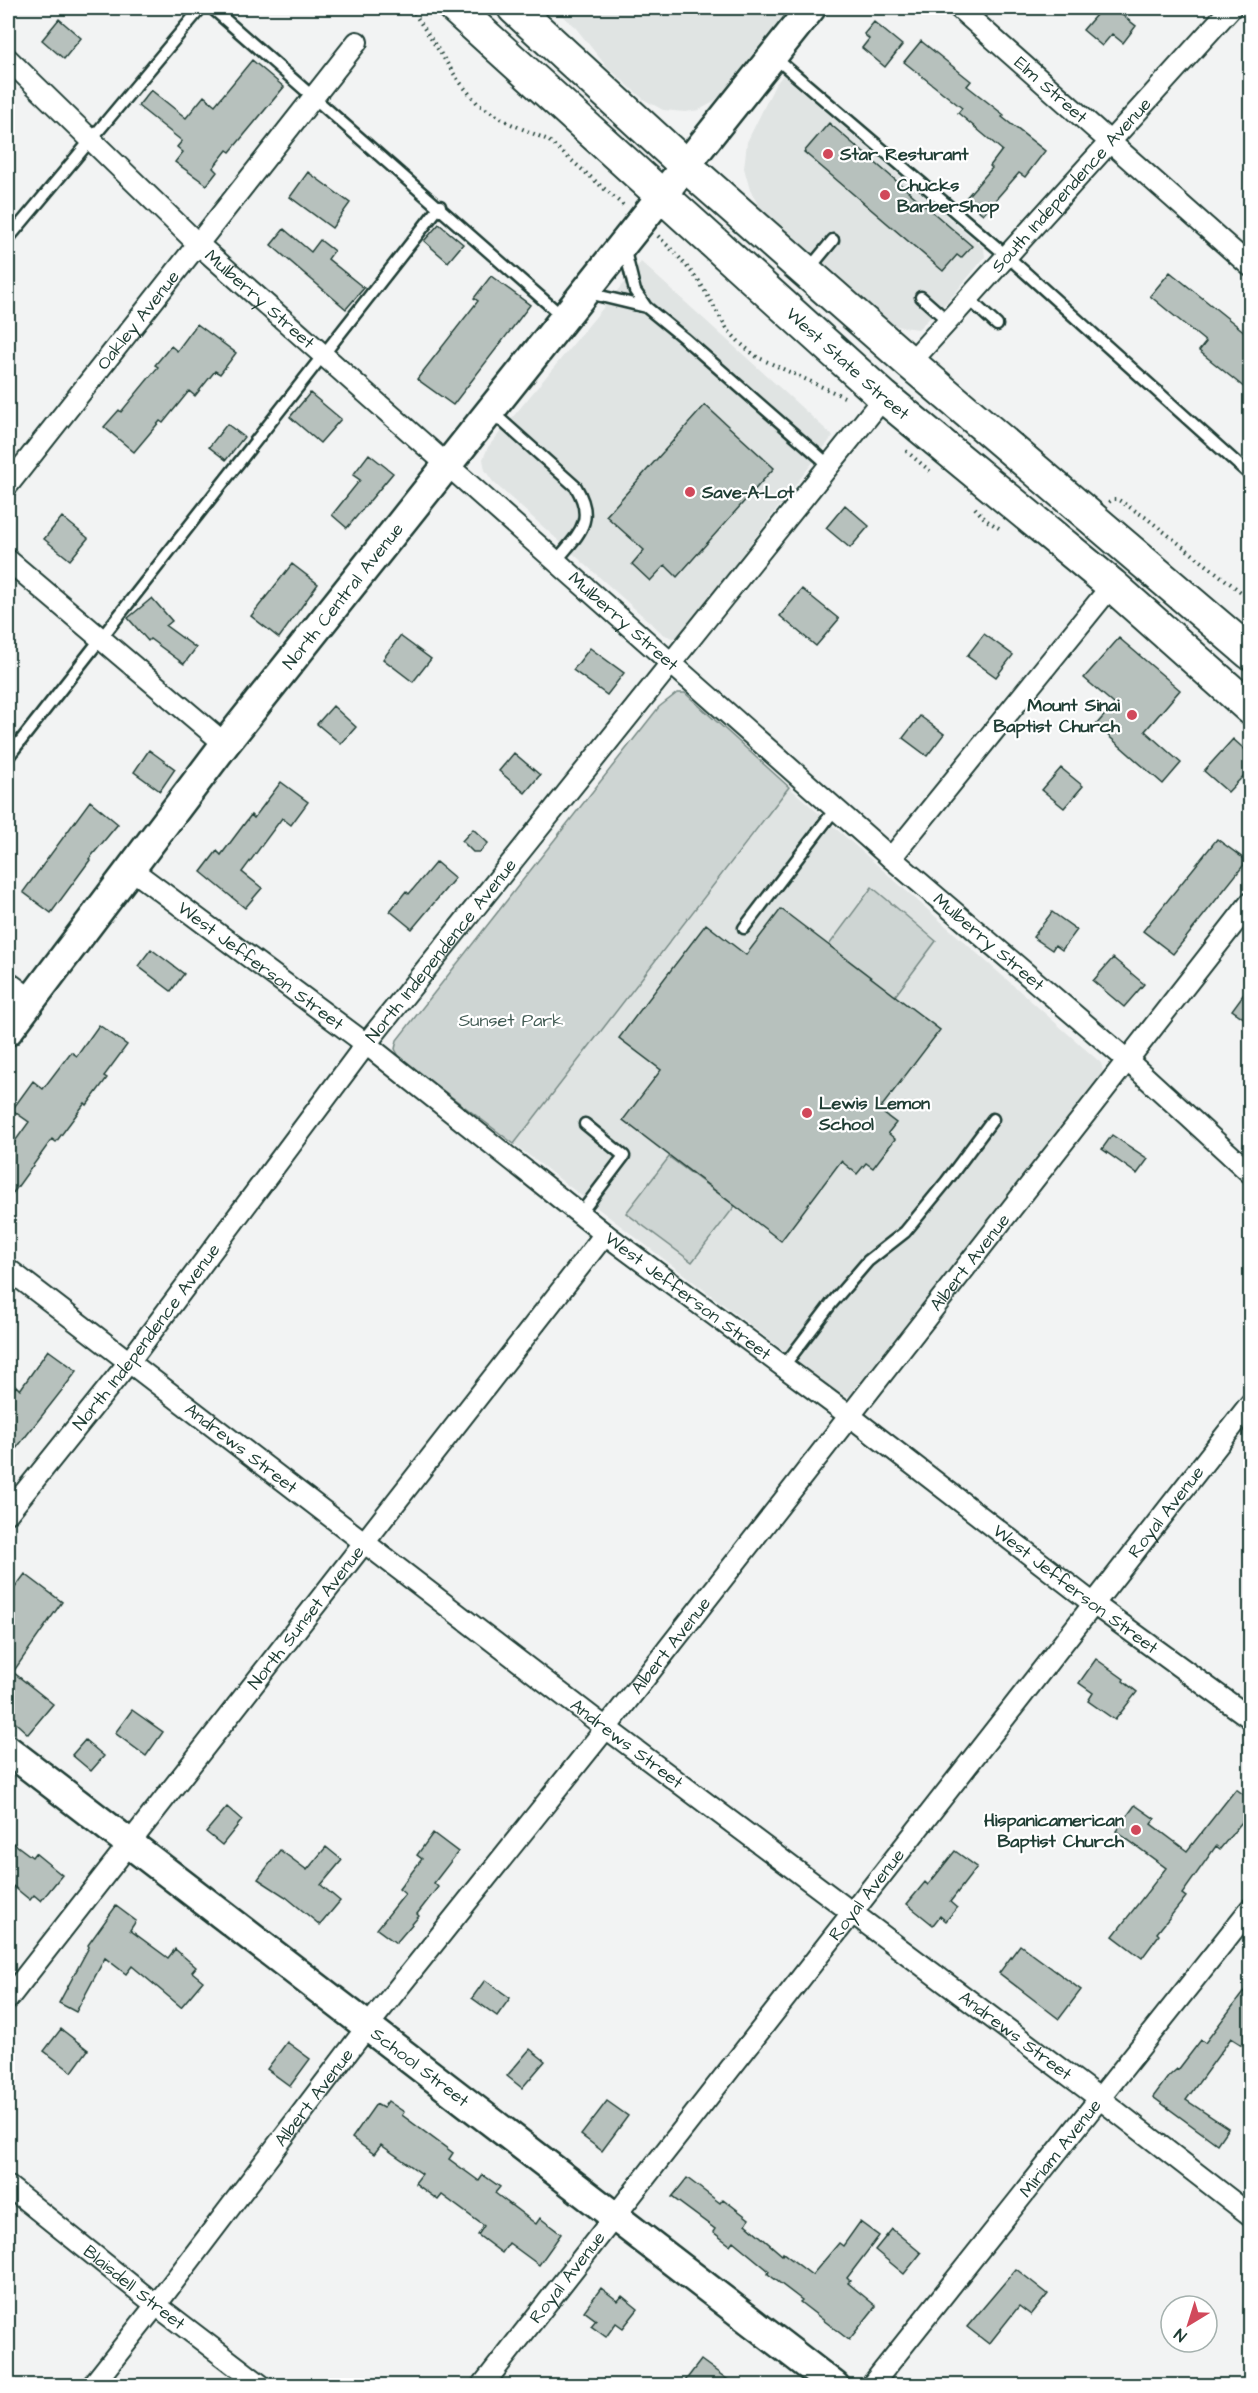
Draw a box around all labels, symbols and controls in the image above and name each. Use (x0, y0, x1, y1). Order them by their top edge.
street label: Elm Street (1009, 50, 1094, 129)
street label: South Independence Avenue (985, 92, 1157, 278)
place label: Star Resturant (839, 142, 969, 167)
marker: Star Resturant (821, 147, 835, 161)
place label: Chucks BarberShop (897, 173, 999, 219)
marker: Chucks BarberShop (878, 188, 892, 202)
street label: Mulberry Street (200, 243, 321, 355)
street label: Oakley Avenue (91, 265, 185, 375)
street label: West State Street (781, 302, 916, 426)
place label: Save-A-Lot (701, 480, 795, 505)
marker: Save-A-Lot (683, 485, 697, 499)
street label: North Central Avenue (277, 517, 409, 675)
street label: Mulberry Street (563, 566, 685, 677)
place label: Mount Sinai Baptist Church (993, 693, 1121, 739)
marker: Mount Sinai Baptist Church (1125, 708, 1139, 722)
street label: North Independence Avenue (360, 853, 522, 1048)
street label: Mulberry Street (928, 887, 1051, 997)
street label: West Jefferson Street (173, 896, 350, 1036)
park label: Sunset Park (459, 1008, 563, 1033)
place label: Lewis Lemon School (818, 1091, 930, 1137)
marker: Lewis Lemon School (800, 1106, 814, 1120)
street label: Albert Avenue (924, 1208, 1016, 1316)
street label: West Jefferson Street (600, 1226, 777, 1366)
street label: North Independence Avenue (67, 1238, 226, 1435)
street label: Andrews Street (180, 1397, 303, 1500)
street label: Royal Avenue (1122, 1460, 1210, 1563)
street label: West Jefferson Street (988, 1518, 1164, 1660)
street label: North Sunset Avenue (242, 1540, 370, 1695)
street label: Albert Avenue (625, 1591, 717, 1699)
street label: Andrews Street (565, 1693, 689, 1795)
place label: Hispanicamerican Baptist Church (984, 1808, 1125, 1854)
marker: Hispanicamerican Baptist Church (1129, 1823, 1143, 1837)
street label: Royal Avenue (822, 1843, 910, 1946)
street label: Andrews Street (954, 1985, 1078, 2087)
street label: School Street (366, 2021, 475, 2113)
street label: Albert Avenue (268, 2043, 359, 2152)
street label: Miriam Avenue (1013, 2093, 1107, 2202)
street label: Royal Avenue (523, 2226, 611, 2329)
street label: Blaisdell Street (78, 2239, 191, 2336)
north arrow (1159, 2294, 1219, 2354)
text: N (1170, 2323, 1191, 2347)

